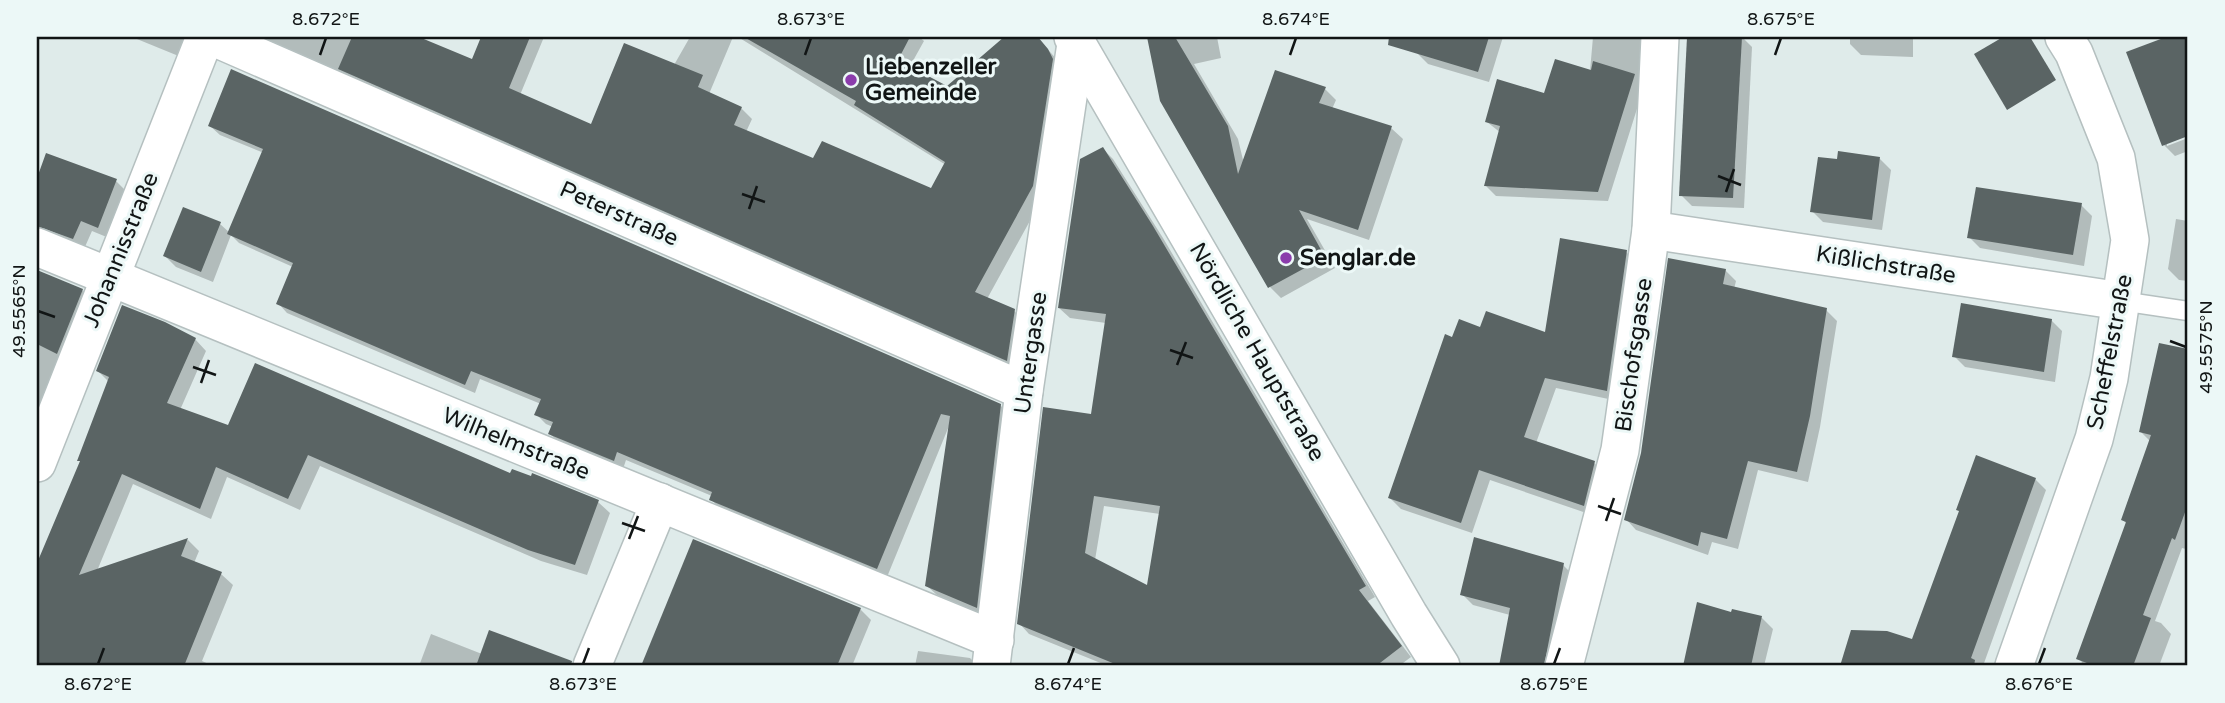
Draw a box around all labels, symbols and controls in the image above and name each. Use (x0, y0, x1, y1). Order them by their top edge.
text: 8.672°E (292, 8, 360, 30)
text: 8.673°E (777, 8, 845, 30)
text: 8.674°E (1262, 8, 1330, 30)
text: 8.675°E (1747, 8, 1815, 30)
place label: Liebenzeller Gemeinde (865, 53, 997, 107)
marker: Liebenzeller Gemeinde (843, 72, 859, 88)
street label: Johannisstraße (77, 168, 165, 332)
street label: Peterstraße (555, 175, 683, 253)
street label: Nördliche Hauptstraße (1183, 238, 1331, 466)
street label: Kißlichstraße (1814, 240, 1958, 290)
place label: Senglar.de (1300, 244, 1416, 272)
marker: Senglar.de (1278, 250, 1294, 266)
text: 49.5565°N (8, 264, 30, 358)
street label: Scheffelstraße (2081, 272, 2139, 432)
street label: Bischofsgasse (1609, 276, 1659, 434)
street label: Untergasse (1009, 290, 1053, 416)
text: 49.5575°N (2195, 300, 2217, 394)
street label: Wilhelmstraße (438, 402, 594, 486)
text: 8.672°E (64, 673, 132, 695)
text: 8.673°E (549, 673, 617, 695)
text: 8.674°E (1034, 673, 1102, 695)
text: 8.675°E (1520, 673, 1588, 695)
text: 8.676°E (2005, 673, 2073, 695)

